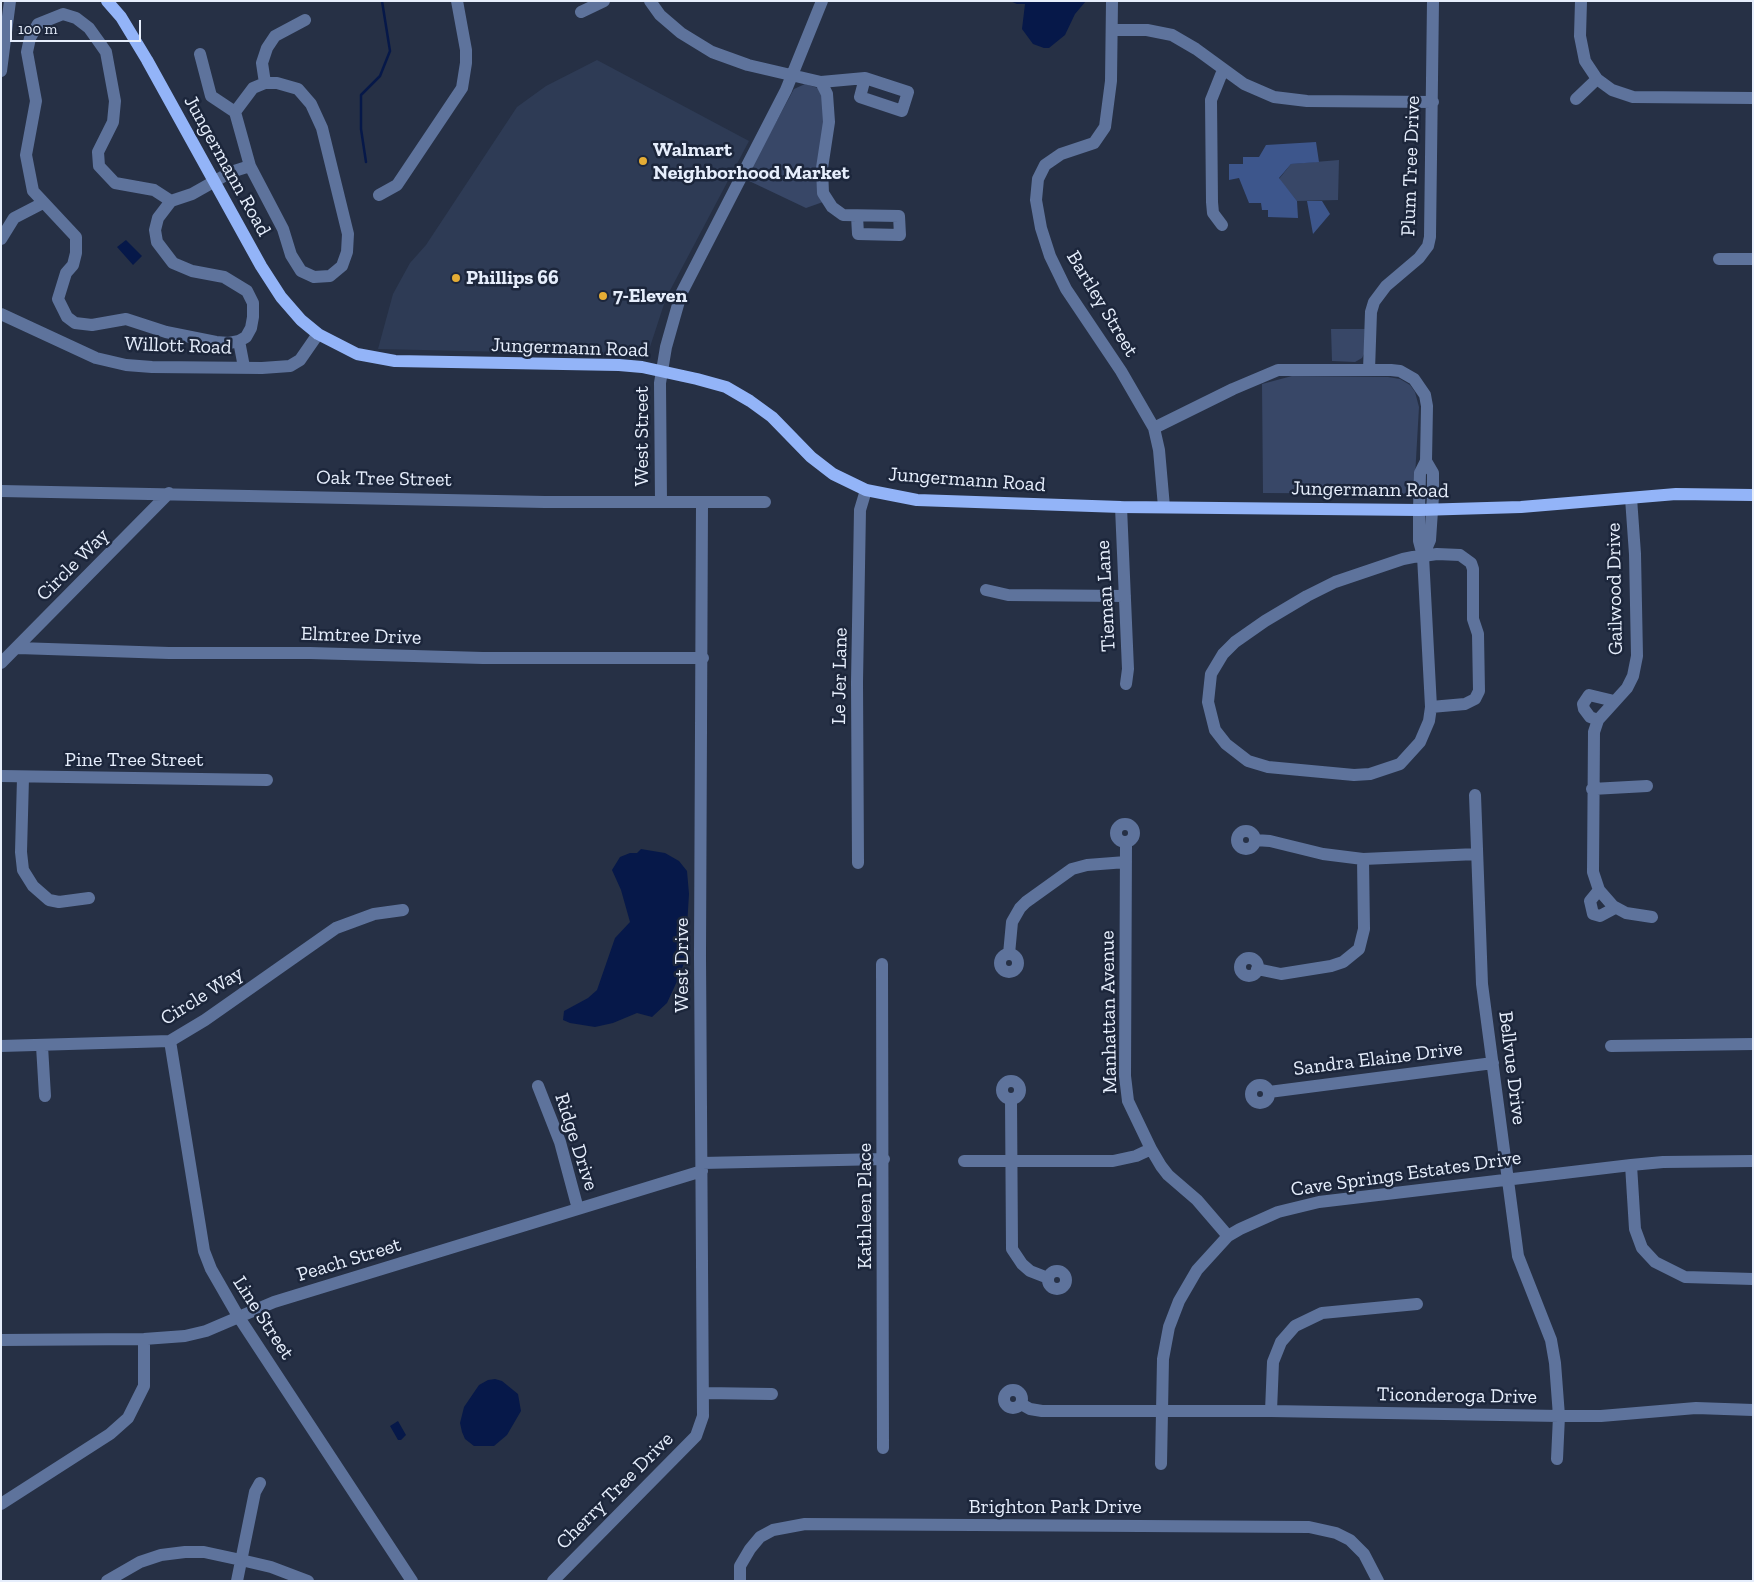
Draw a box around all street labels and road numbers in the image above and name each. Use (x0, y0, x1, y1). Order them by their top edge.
street label: Jungermann Road (178, 91, 276, 241)
street label: Plum Tree Drive (1397, 95, 1425, 237)
street label: Bartley Street (1061, 247, 1143, 361)
street label: Willott Road (124, 332, 232, 360)
street label: Jungermann Road (491, 333, 649, 363)
street label: West Street (630, 386, 654, 486)
street label: Jungermann Road (888, 463, 1046, 497)
street label: Oak Tree Street (316, 466, 452, 492)
street label: Jungermann Road (1291, 477, 1449, 503)
street label: Gailwood Drive (1602, 523, 1628, 655)
street label: Circle Way (32, 524, 114, 606)
street label: Tieman Lane (1091, 540, 1121, 652)
street label: Elmtree Drive (300, 622, 422, 650)
street label: Le Jer Lane (827, 627, 853, 725)
street label: Pine Tree Street (64, 748, 204, 772)
street label: West Drive (670, 918, 694, 1012)
street label: Manhattan Avenue (1096, 930, 1122, 1094)
street label: Circle Way (156, 961, 248, 1031)
street label: Bellvue Drive (1493, 1010, 1531, 1126)
street label: Sandra Elaine Drive (1292, 1037, 1464, 1081)
street label: Ridge Drive (549, 1090, 603, 1194)
street label: Kathleen Place (853, 1143, 877, 1269)
street label: Cave Springs Estates Drive (1289, 1146, 1523, 1202)
street label: Peach Street (294, 1233, 404, 1287)
street label: Line Street (227, 1272, 299, 1364)
street label: Ticonderoga Drive (1377, 1383, 1537, 1409)
street label: Cherry Tree Drive (551, 1427, 679, 1555)
street label: Brighton Park Drive (968, 1495, 1142, 1519)

